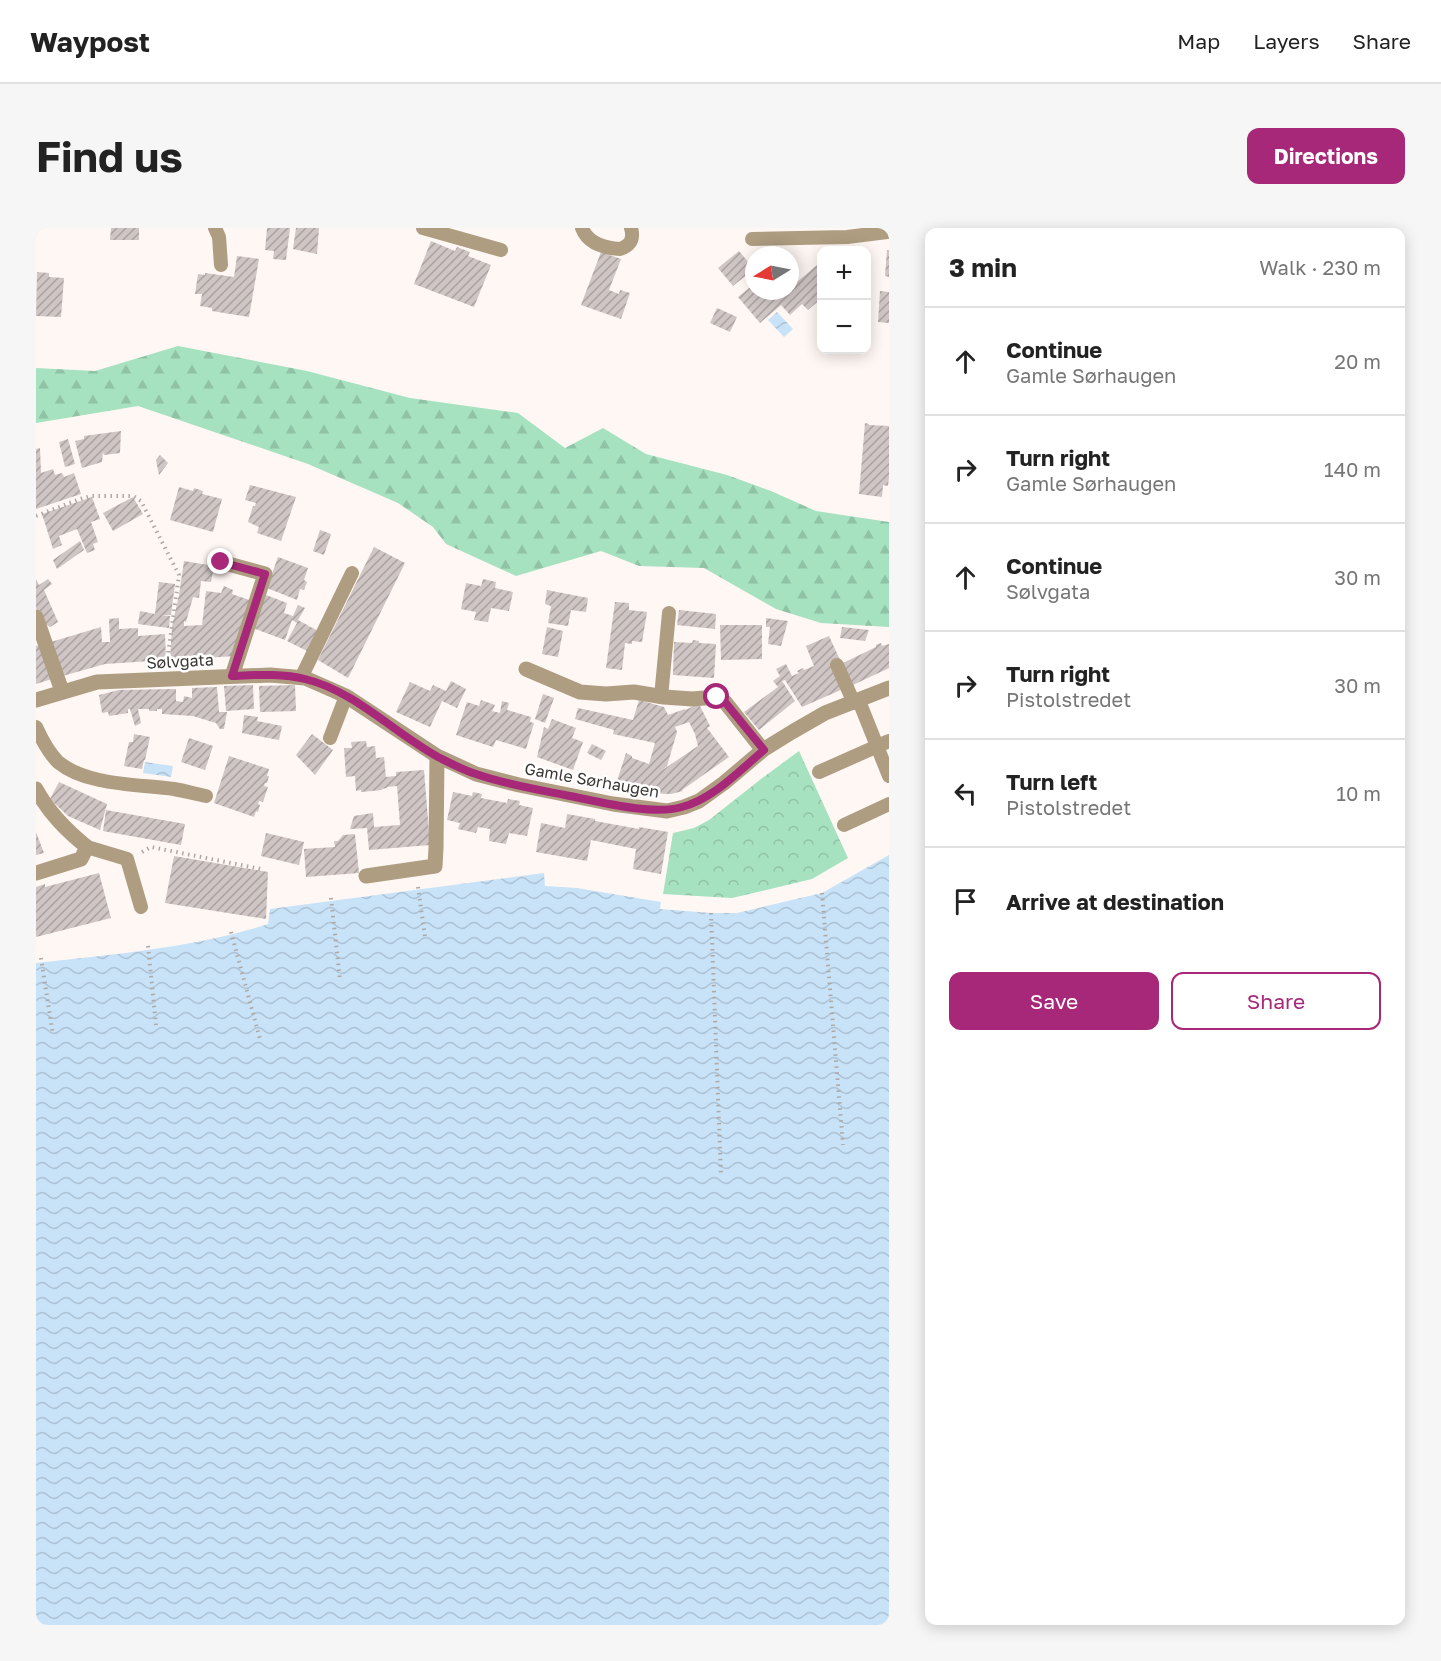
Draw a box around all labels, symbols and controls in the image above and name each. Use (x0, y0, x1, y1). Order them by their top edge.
text: Waypost (30, 25, 150, 58)
text: Map (1177, 28, 1220, 54)
text: Layers (1253, 28, 1320, 54)
text: Share (1353, 28, 1411, 54)
button: Directions (1247, 128, 1405, 184)
text: Find us (36, 131, 183, 181)
north arrow (745, 246, 799, 300)
map controls (817, 246, 871, 354)
button: + (817, 246, 871, 300)
text: 3 min (949, 252, 1017, 283)
text: Walk · 230 m (1259, 255, 1381, 279)
button: − (817, 300, 871, 354)
text: Continue (1006, 336, 1102, 363)
icon: ahead (949, 345, 982, 378)
text: 20 m (1334, 349, 1381, 373)
text: Gamle Sørhaugen (1006, 363, 1176, 387)
text: Turn right (1006, 444, 1110, 471)
icon: right (949, 453, 982, 486)
text: 140 m (1324, 457, 1381, 481)
text: Gamle Sørhaugen (1006, 471, 1176, 495)
route end (207, 548, 233, 574)
text: Continue (1006, 552, 1102, 579)
icon: ahead (949, 561, 982, 594)
text: 30 m (1334, 565, 1381, 589)
text: Sølvgata (1006, 579, 1090, 603)
street label: Sølvgata (146, 649, 214, 673)
text: Turn right (1006, 660, 1110, 687)
icon: right (949, 669, 982, 702)
text: 30 m (1334, 673, 1381, 697)
route start (703, 683, 729, 709)
text: Pistolstredet (1006, 687, 1131, 711)
street label: Gamle Sørhaugen (523, 758, 661, 802)
text: Turn left (1006, 768, 1097, 795)
icon: left (949, 777, 982, 810)
text: 10 m (1336, 781, 1381, 805)
text: Pistolstredet (1006, 795, 1131, 819)
icon: arrive (949, 885, 982, 918)
text: Arrive at destination (1006, 888, 1224, 915)
button: Save (949, 972, 1159, 1030)
button: Share (1171, 972, 1381, 1030)

